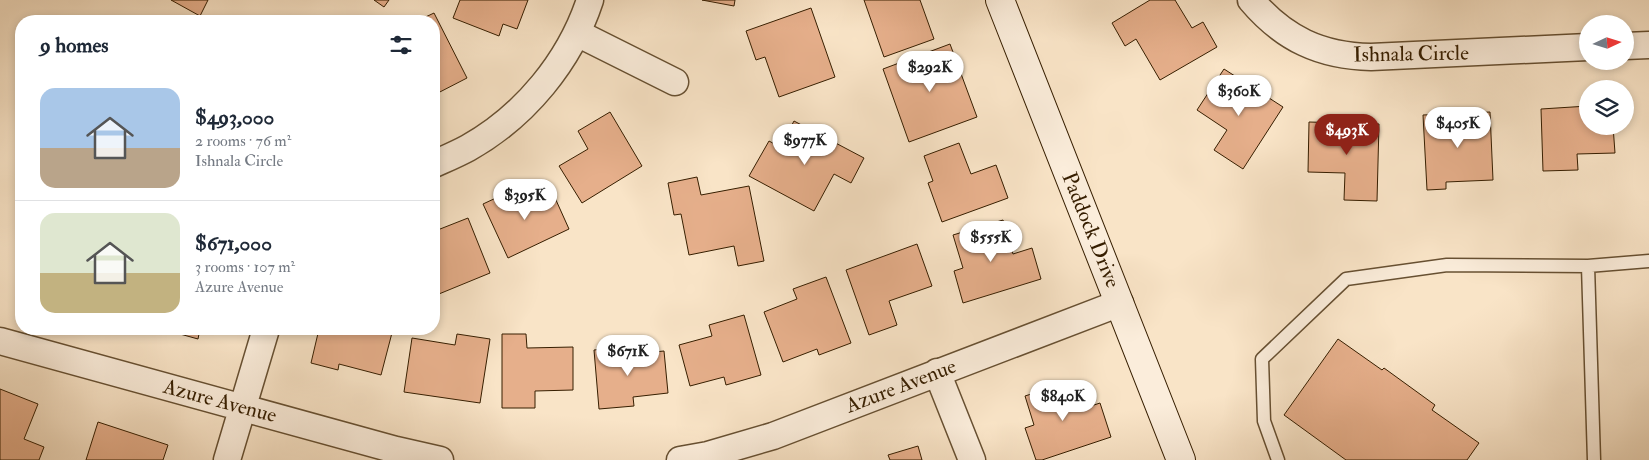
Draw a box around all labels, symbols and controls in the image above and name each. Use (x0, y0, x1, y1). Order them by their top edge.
north arrow (1579, 15, 1634, 70)
map controls (1579, 15, 1634, 135)
icon: filters (387, 31, 415, 59)
text: 9 homes (40, 32, 109, 59)
street label: Ishnala Circle (1353, 39, 1469, 69)
pin: $292K (895, 51, 965, 93)
text: $292K (908, 57, 952, 77)
pin: $360K (1204, 74, 1274, 117)
button: layers (1579, 80, 1634, 135)
text: $360K (1218, 81, 1260, 101)
text: $493,000 (195, 104, 274, 131)
pin: $405K (1423, 106, 1493, 149)
icon: home (80, 108, 140, 168)
text: $405K (1436, 113, 1480, 133)
pin: $493K (1312, 114, 1382, 156)
text: $493K (1325, 120, 1369, 140)
pin: $977K (770, 124, 840, 166)
text: $977K (783, 130, 827, 150)
text: 2 rooms · 76 m² (195, 131, 291, 151)
text: Ishnala Circle (195, 151, 283, 171)
street label: Paddock Drive (1056, 168, 1126, 292)
pin: $395K (490, 178, 560, 221)
text: $395K (504, 185, 546, 205)
pin: $555K (956, 220, 1026, 263)
text: $555K (970, 227, 1012, 247)
text: $671,000 (195, 230, 272, 257)
icon: home (80, 233, 140, 293)
text: 3 rooms · 107 m² (195, 257, 295, 277)
text: Azure Avenue (195, 277, 283, 297)
pin: $671K (593, 334, 663, 377)
text: $671K (607, 341, 649, 361)
street label: Azure Avenue (841, 353, 960, 420)
street label: Azure Avenue (159, 373, 280, 429)
pin: $840K (1028, 380, 1098, 422)
text: $840K (1041, 386, 1085, 406)

